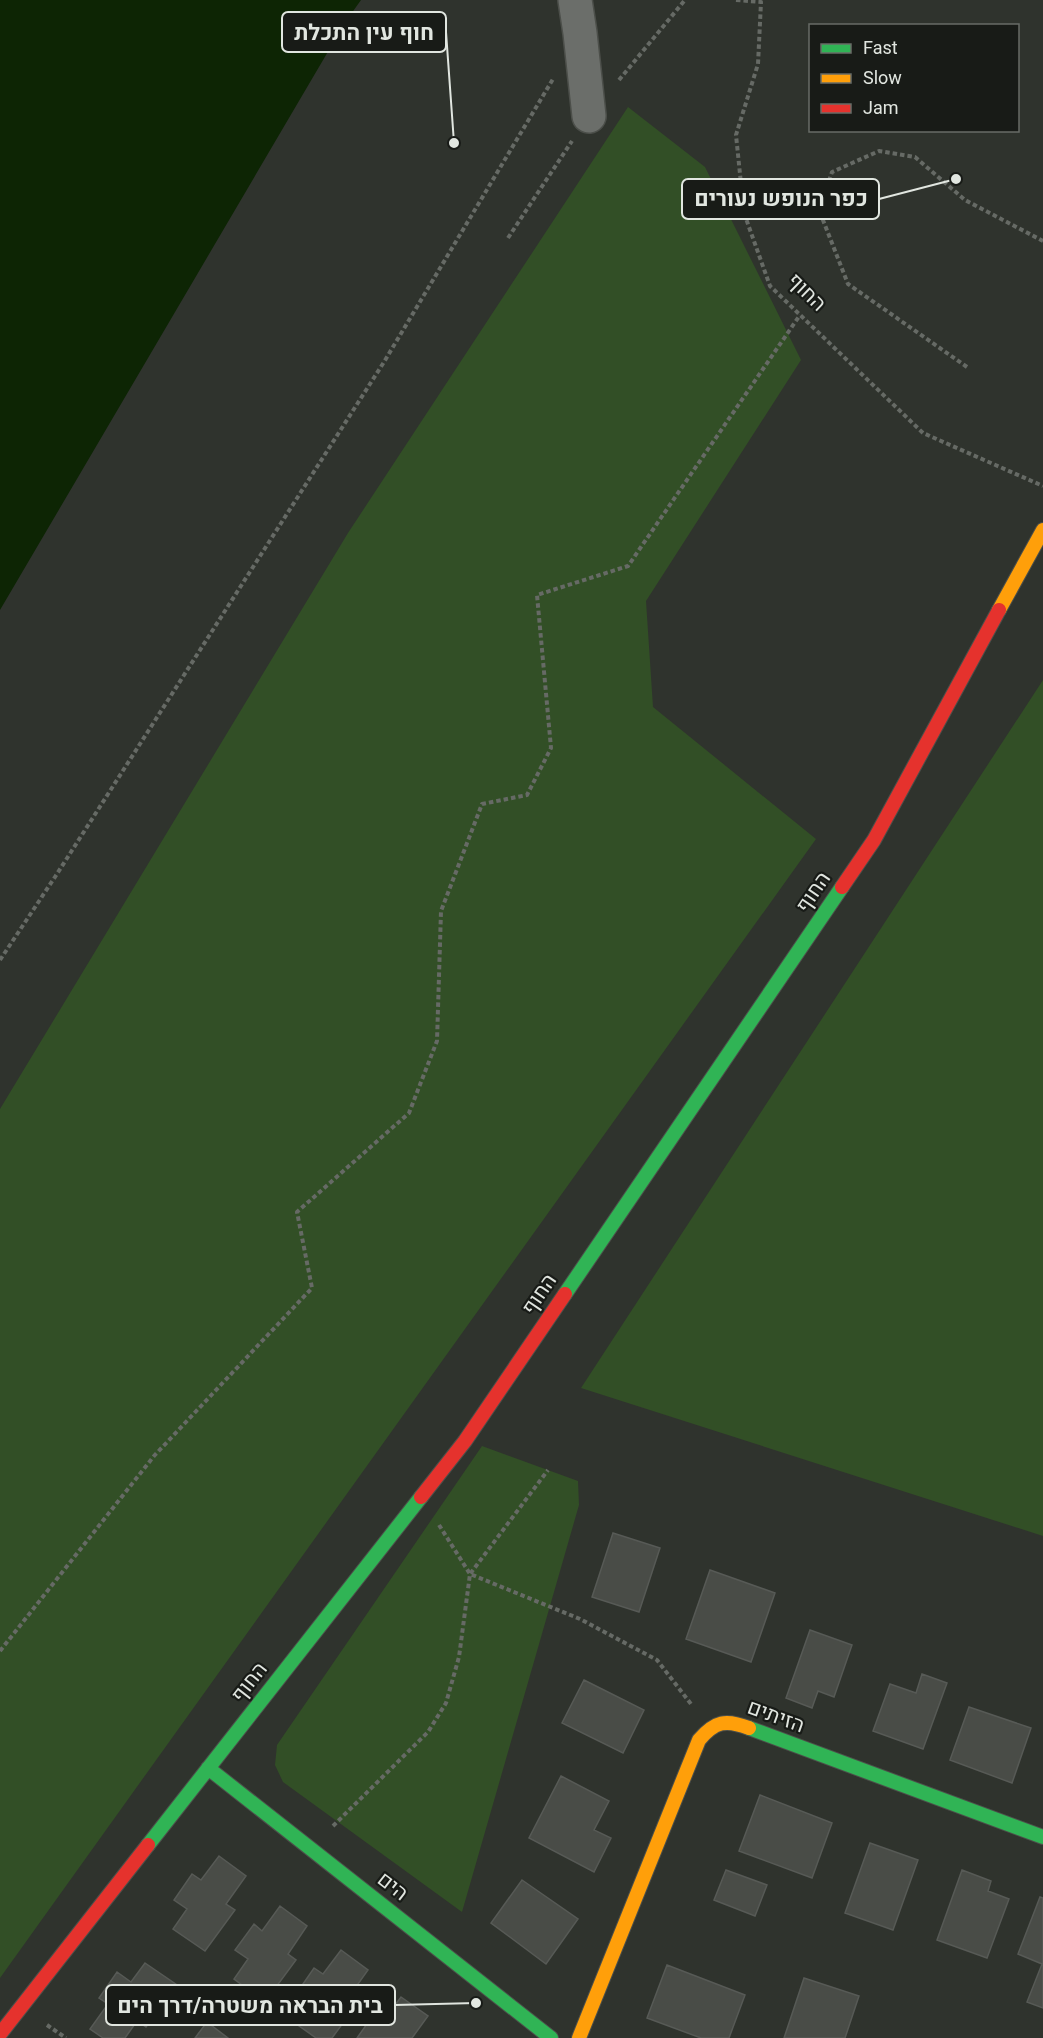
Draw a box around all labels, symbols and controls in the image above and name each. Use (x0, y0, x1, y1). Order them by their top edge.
callout: חוף עין התכלת (282, 12, 446, 52)
text: חוף עין התכלת (294, 20, 434, 45)
legend (809, 24, 1019, 132)
text: Fast (863, 37, 898, 58)
text: Slow (863, 67, 902, 88)
text: Jam (863, 97, 899, 118)
callout: כפר הנופש נעורים (682, 179, 879, 219)
text: כפר הנופש נעורים (694, 186, 868, 211)
street label: החוף (783, 268, 831, 316)
street label: החוף (791, 867, 835, 917)
street label: החוף (517, 1269, 561, 1319)
street label: החוף (226, 1657, 272, 1707)
street label: הזיתים (744, 1695, 808, 1737)
street label: הים (373, 1867, 413, 1905)
callout: בית הבראה משטרה/דרך הים (106, 1985, 395, 2025)
text: בית הבראה משטרה/דרך הים (117, 1993, 383, 2018)

